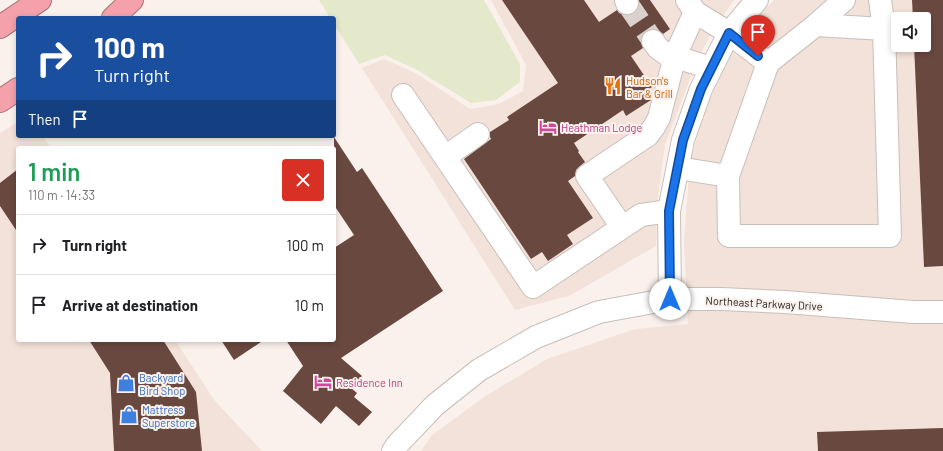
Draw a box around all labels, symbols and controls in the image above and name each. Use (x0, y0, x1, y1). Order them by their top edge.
map controls (891, 12, 931, 52)
button: sound (891, 12, 931, 52)
pin (741, 15, 775, 56)
icon: arrive (747, 21, 769, 43)
text: 100 m (94, 30, 165, 64)
icon: right (28, 32, 80, 84)
text: Turn right (94, 64, 170, 86)
place label: Hudson's Bar & Grill (626, 74, 673, 100)
restaurant icon: Hudson's Bar & Grill (603, 76, 623, 96)
icon: arrive (69, 108, 91, 130)
text: Then (28, 110, 61, 128)
hotel icon: Heathman Lodge (538, 117, 558, 137)
place label: Heathman Lodge (561, 121, 642, 134)
text: 1 min (28, 157, 80, 186)
button: close (282, 159, 324, 201)
text: 110 m · 14:33 (28, 187, 95, 203)
icon: right (28, 234, 50, 256)
text: Turn right (62, 236, 127, 254)
text: 100 m (286, 236, 324, 254)
position arrow (649, 278, 691, 320)
street label: Northeast Parkway Drive (705, 293, 823, 313)
icon: arrive (28, 294, 50, 316)
text: Arrive at destination (62, 296, 198, 314)
text: 10 m (295, 296, 324, 314)
place label: Backyard Bird Shop (139, 371, 185, 397)
hotel icon: Residence Inn (313, 372, 333, 392)
shop icon: Backyard Bird Shop (116, 373, 136, 393)
place label: Residence Inn (336, 376, 403, 389)
place label: Mattress Superstore (142, 403, 195, 429)
shop icon: Mattress Superstore (119, 405, 139, 425)

